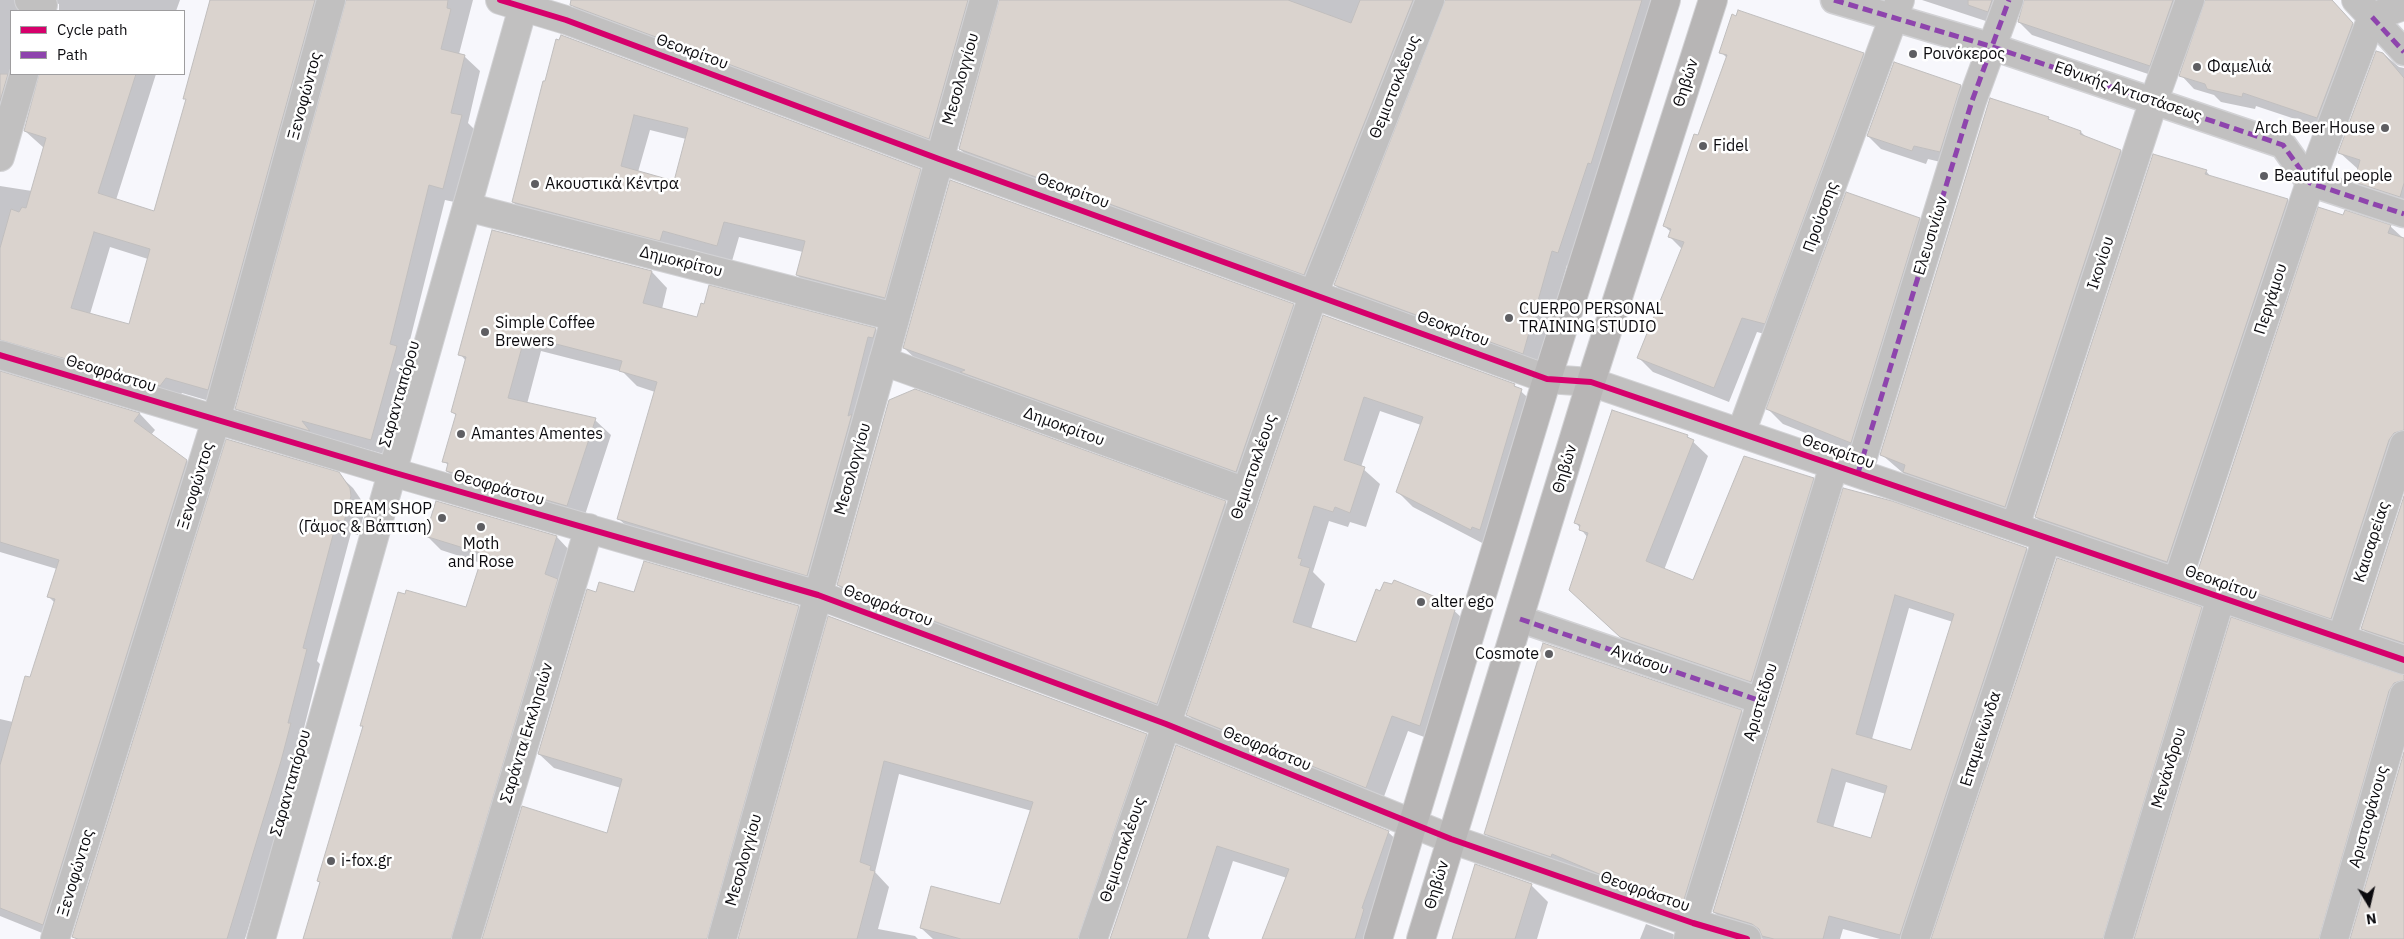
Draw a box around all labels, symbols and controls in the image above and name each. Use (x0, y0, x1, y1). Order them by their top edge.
legend (10, 10, 185, 75)
text: Cycle path (57, 20, 128, 39)
street label: Θεοκρίτου (653, 30, 731, 74)
street label: Μεσολογγίου (939, 31, 983, 127)
street label: Θεμιστοκλέους (1366, 32, 1424, 142)
place label: Ροινόκερος (1923, 44, 2005, 64)
text: Path (57, 45, 88, 64)
marker: Ροινόκερος (1907, 48, 1919, 60)
street label: Ξενοφώντος (284, 50, 326, 142)
street label: Θηβών (1669, 56, 1703, 110)
place label: Φαμελιά (2207, 57, 2271, 77)
street label: Εθνικής Αντιστάσεως (2052, 58, 2204, 126)
marker: Φαμελιά (2191, 61, 2203, 73)
place label: Arch Beer House (2254, 118, 2375, 138)
marker: Arch Beer House (2379, 122, 2391, 134)
place label: Fidel (1713, 136, 1748, 156)
marker: Fidel (1697, 140, 1709, 152)
place label: Beautiful people (2274, 166, 2392, 186)
street label: Θεοκρίτου (1034, 169, 1112, 213)
marker: Beautiful people (2258, 170, 2270, 182)
place label: Ακουστικά Κέντρα (545, 174, 679, 194)
marker: Ακουστικά Κέντρα (529, 178, 541, 190)
street label: Προύσσης (1799, 179, 1843, 255)
street label: Ελευσινίων (1910, 194, 1952, 278)
street label: Ικονίου (2083, 234, 2119, 292)
street label: Δημοκρίτου (638, 242, 724, 282)
street label: Περγάμου (2250, 261, 2292, 337)
place label: CUERPO PERSONAL TRAINING STUDIO (1519, 299, 1664, 337)
street label: Θεοκρίτου (1414, 307, 1492, 351)
marker: CUERPO PERSONAL TRAINING STUDIO (1503, 312, 1515, 324)
place label: Simple Coffee Brewers (495, 313, 595, 351)
marker: Simple Coffee Brewers (479, 326, 491, 338)
street label: Σαρανταπόρου (376, 338, 424, 450)
street label: Θεοφράστου (63, 351, 159, 397)
street label: Δημοκρίτου (1021, 403, 1107, 451)
street label: Θεμιστοκλέους (1227, 412, 1281, 522)
street label: Μεσολογγίου (831, 421, 875, 517)
place label: Amantes Amentes (471, 424, 603, 444)
marker: Amantes Amentes (455, 428, 467, 440)
street label: Θεοκρίτου (1799, 431, 1877, 473)
street label: Ξενοφώντος (174, 440, 218, 532)
street label: Θηβών (1549, 442, 1581, 496)
street label: Θεοφράστου (451, 466, 547, 510)
place label: DREAM SHOP (Γάμος & Βάπτιση) (298, 499, 432, 537)
street label: Καισαρείας (2350, 499, 2394, 585)
marker: DREAM SHOP (Γάμος & Βάπτιση) (436, 512, 448, 524)
marker: Moth and Rose (475, 521, 487, 533)
place label: Moth and Rose (448, 534, 514, 572)
street label: Θεοκρίτου (2182, 562, 2260, 604)
street label: Θεοφράστου (841, 581, 935, 631)
place label: alter ego (1431, 592, 1494, 612)
marker: alter ego (1415, 596, 1427, 608)
street label: Αγιάσου (1608, 641, 1672, 679)
place label: Cosmote (1475, 644, 1539, 664)
marker: Cosmote (1543, 648, 1555, 660)
street label: Σαράντα Εκκλησιών (497, 661, 557, 805)
street label: Αριστείδου (1740, 661, 1782, 743)
street label: Επαμεινώνδα (1957, 689, 2005, 789)
street label: Θεοφράστου (1220, 723, 1314, 775)
street label: Μενάνδρου (2148, 725, 2190, 811)
street label: Σαρανταπόρου (267, 727, 315, 839)
street label: Αριστοφάνους (2345, 764, 2393, 870)
street label: Θεμιστοκλέους (1096, 795, 1150, 905)
street label: Μεσολογγίου (722, 812, 766, 908)
street label: Ξενοφώντος (54, 827, 98, 919)
place label: i-fox.gr (341, 851, 392, 871)
marker: i-fox.gr (325, 855, 337, 867)
street label: Θηβών (1421, 858, 1453, 912)
street label: Θεοφράστου (1598, 868, 1692, 916)
north arrow (2344, 879, 2394, 929)
text: N (2365, 909, 2378, 928)

